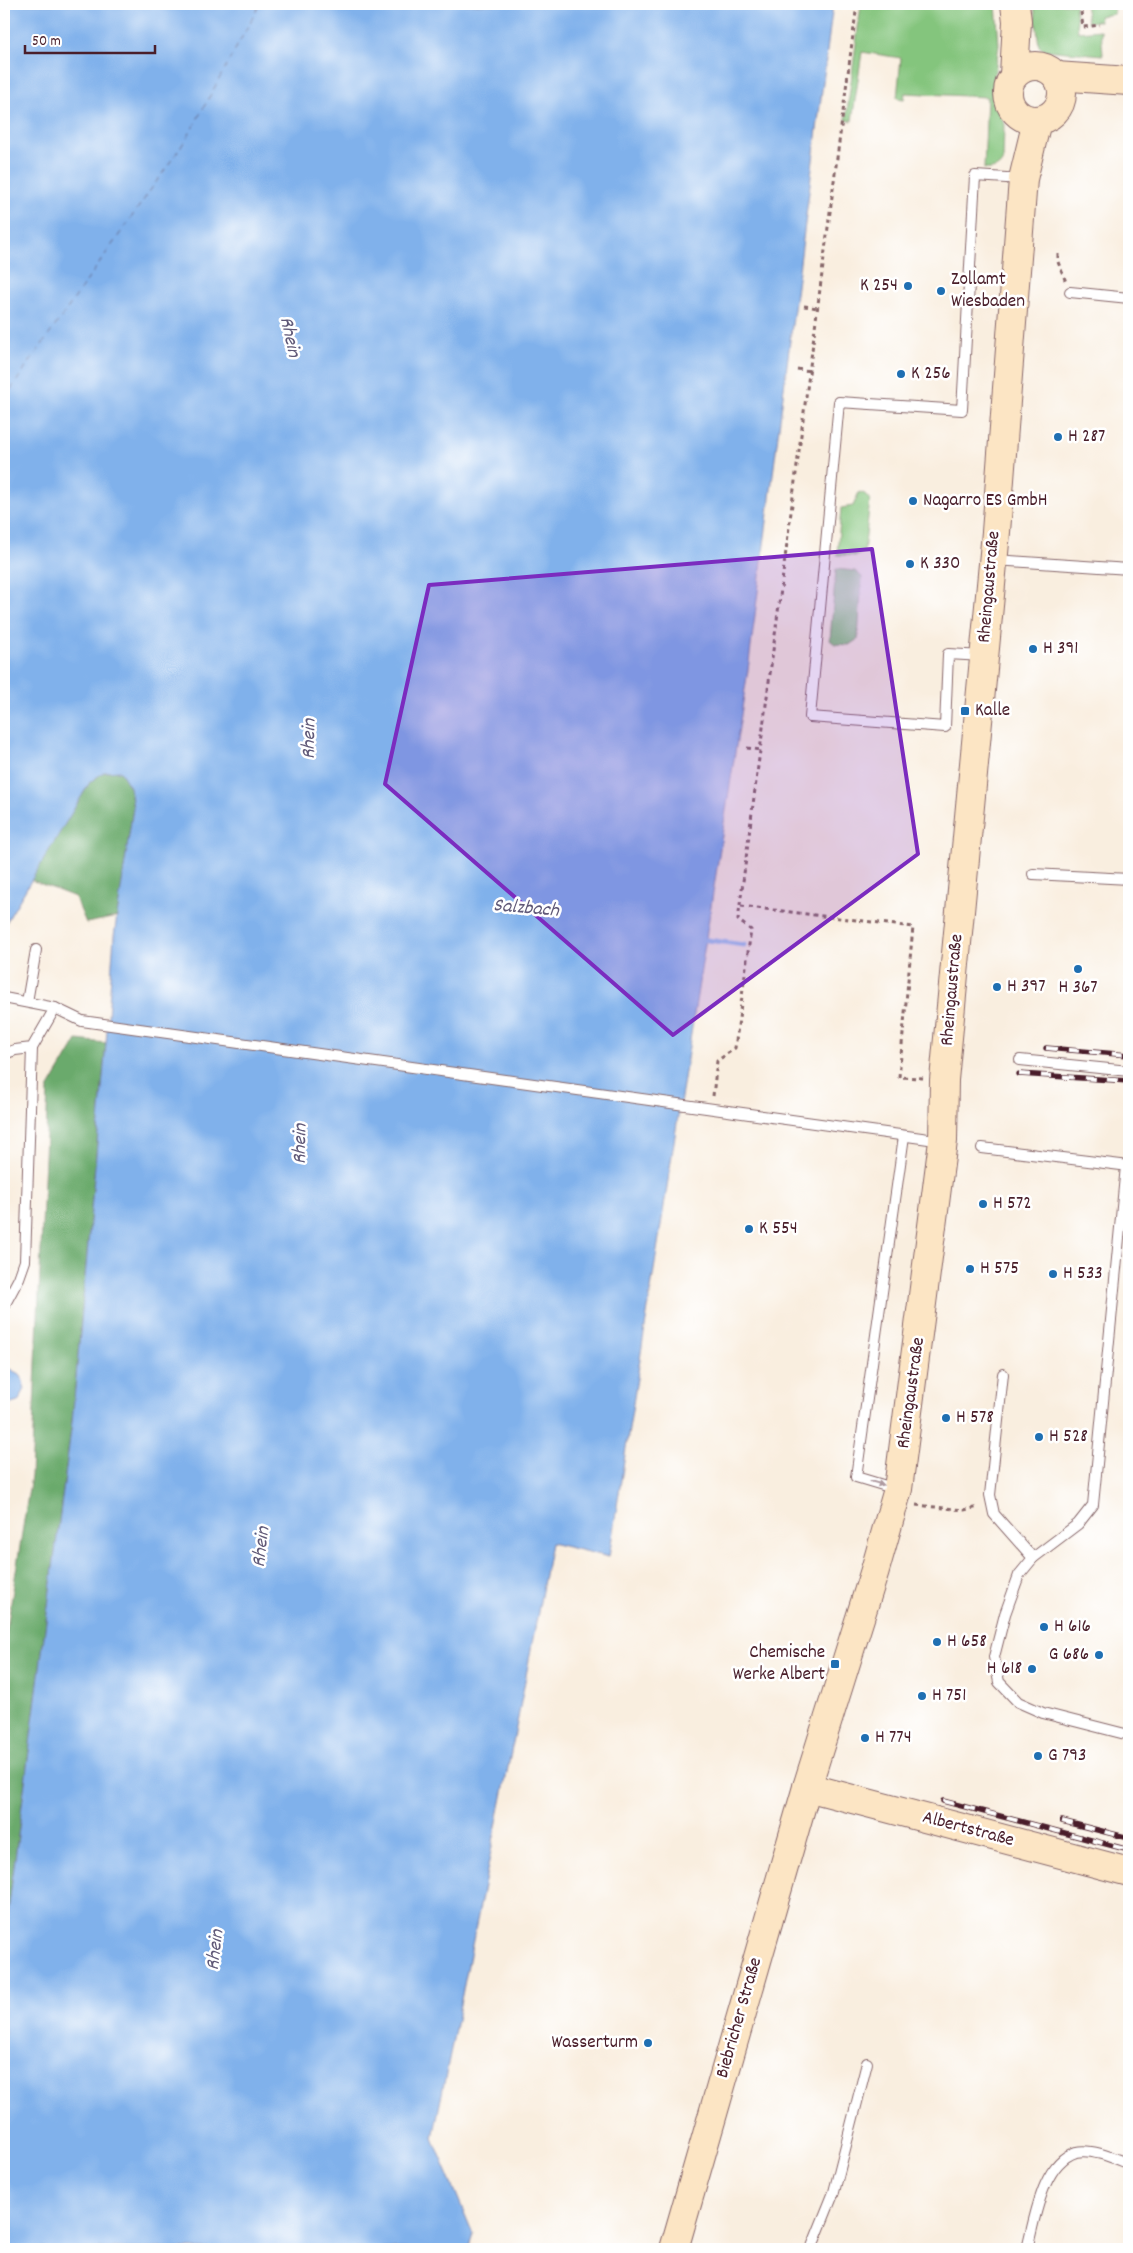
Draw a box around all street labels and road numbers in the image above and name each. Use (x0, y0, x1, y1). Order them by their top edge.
street label: Rheingaustraße (972, 530, 1008, 644)
street label: Rheingaustraße (935, 933, 971, 1047)
street label: Rheingaustraße (891, 1335, 933, 1451)
street label: Albertstraße (919, 1805, 1017, 1855)
street label: Biebricher Straße (710, 1954, 770, 2082)

